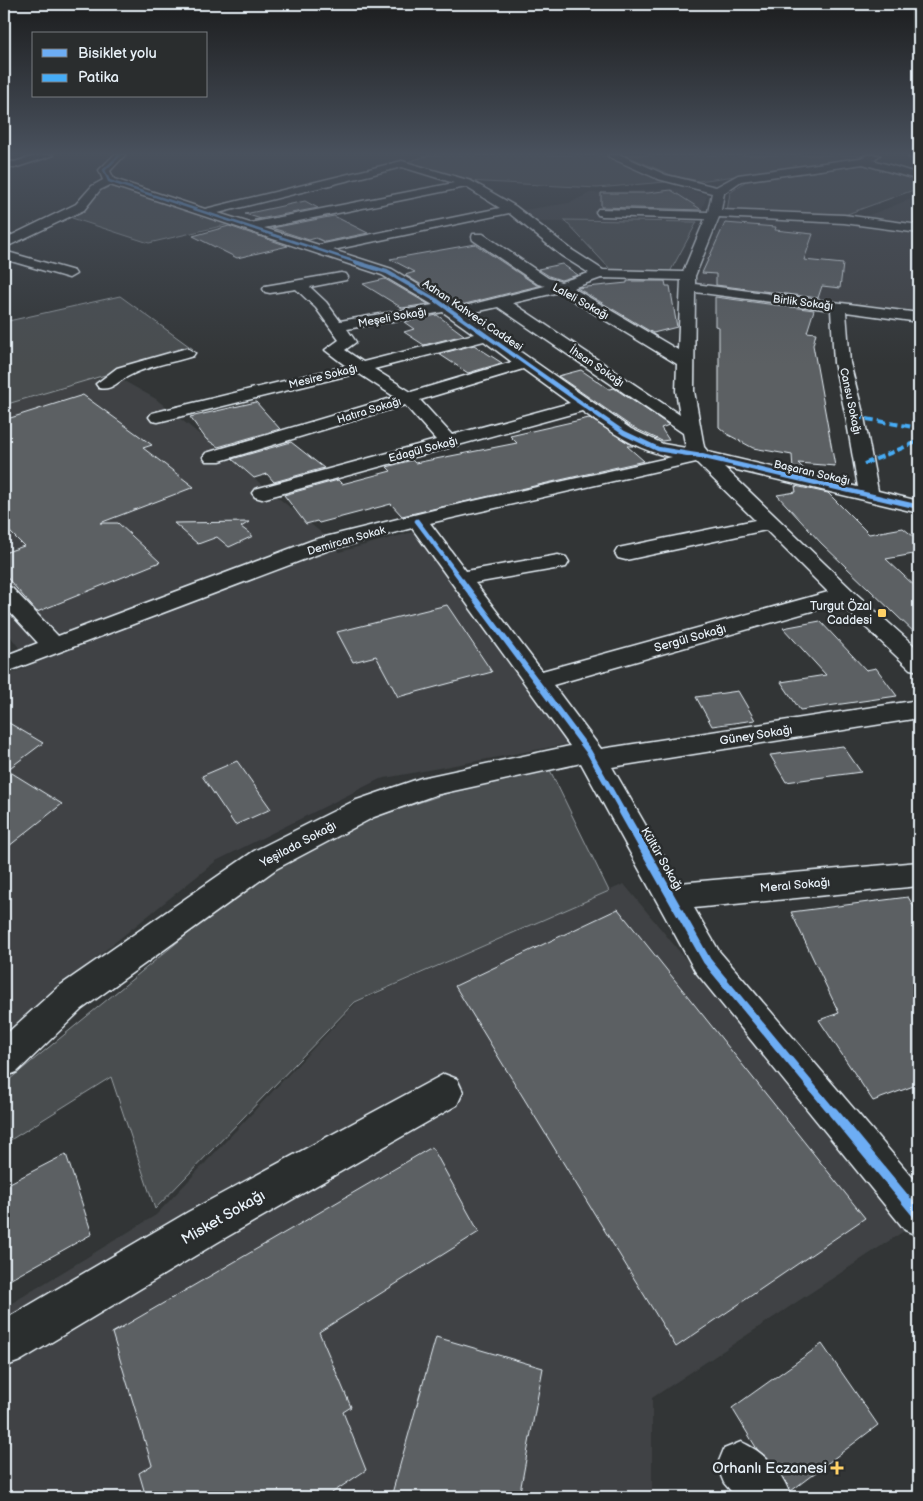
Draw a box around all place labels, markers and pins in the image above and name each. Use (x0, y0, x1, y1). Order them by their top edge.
place label: Turgut Özal Caddesi (810, 598, 872, 628)
marker: Turgut Özal Caddesi (876, 607, 888, 619)
place label: Orhanlı Eczanesi (712, 1459, 827, 1478)
marker: Orhanlı Eczanesi (831, 1462, 843, 1474)

